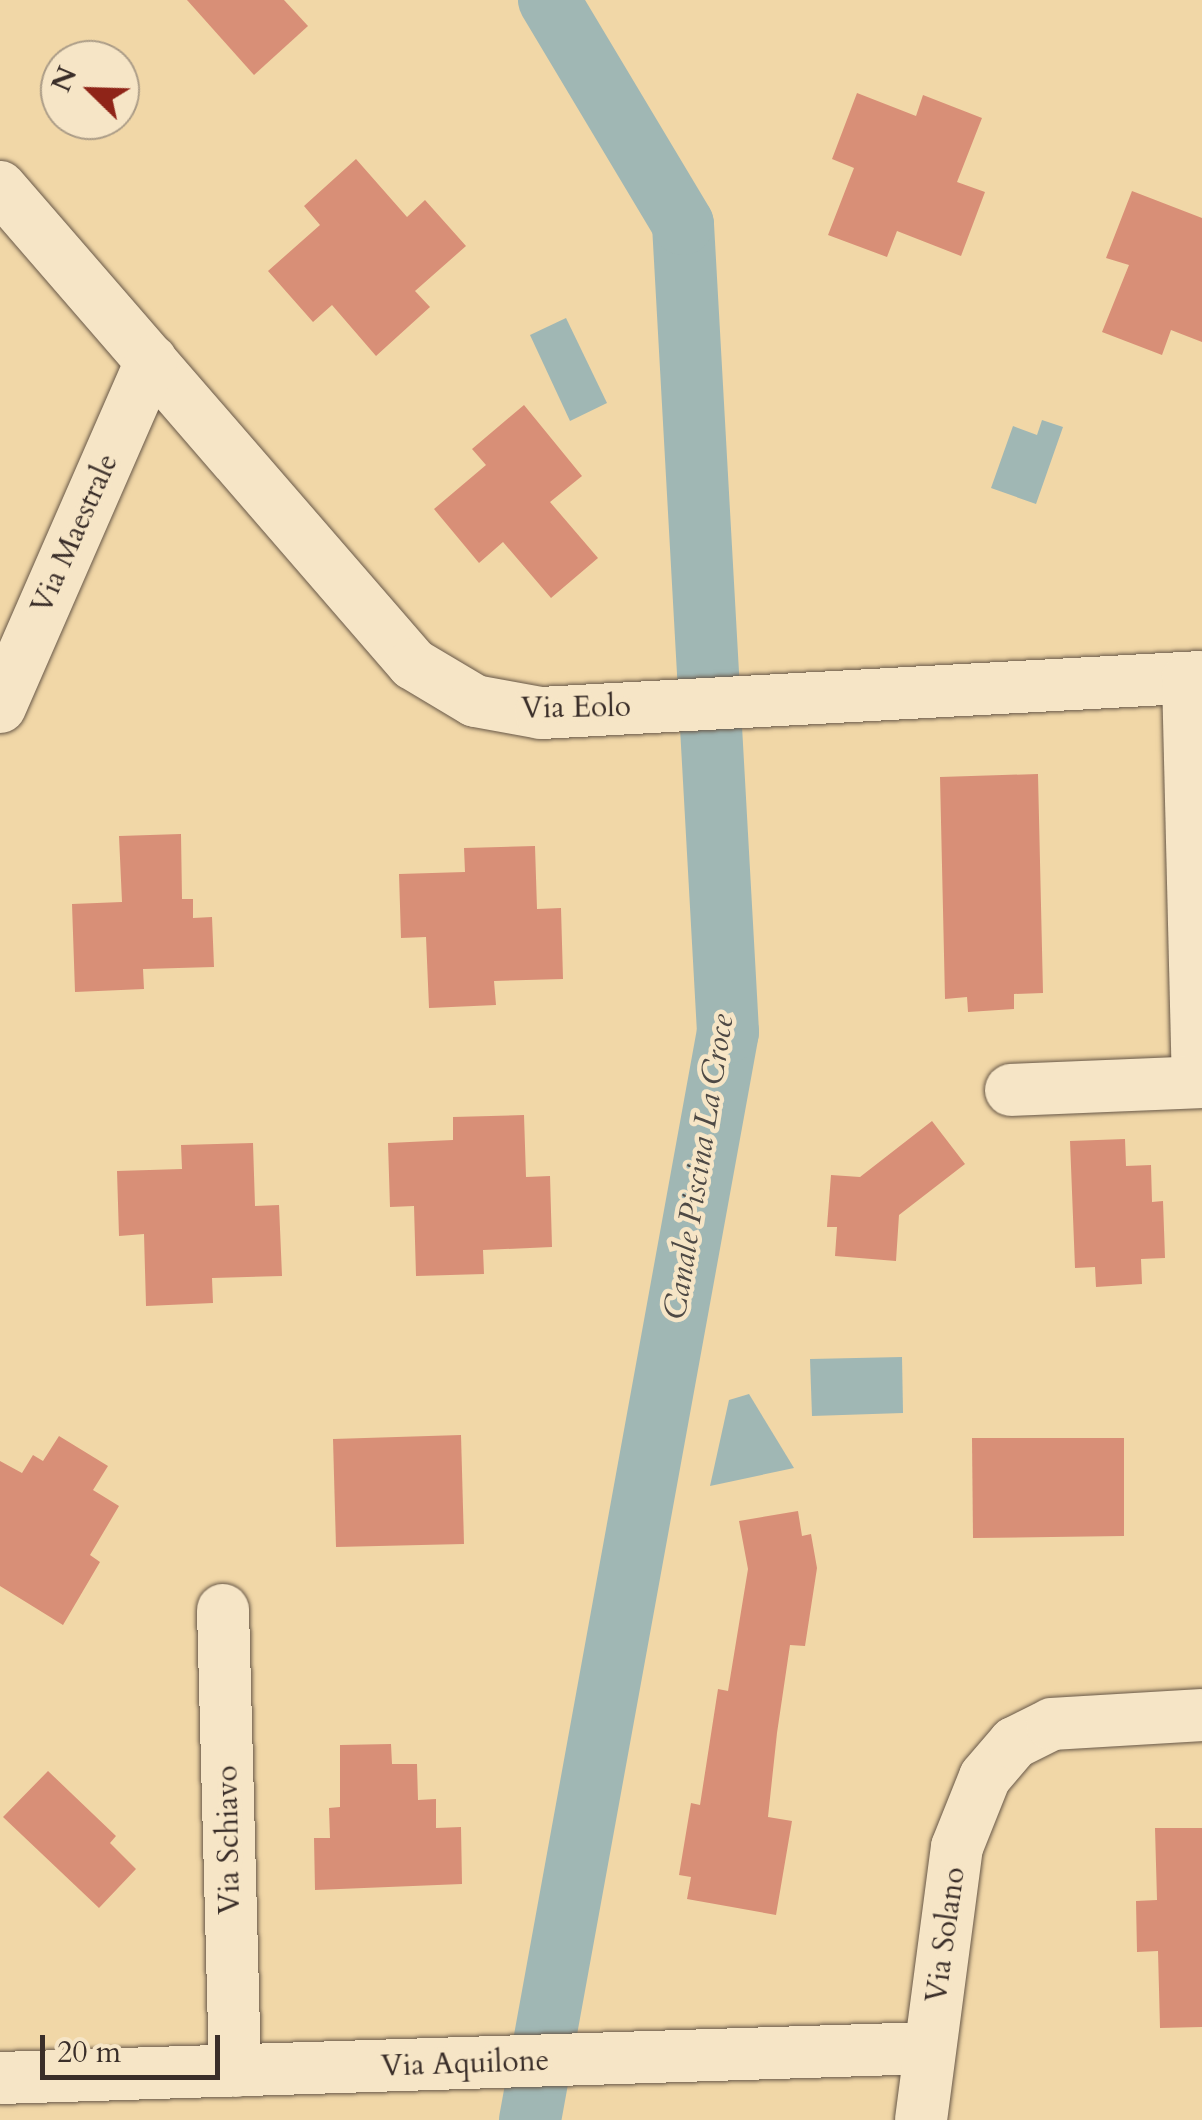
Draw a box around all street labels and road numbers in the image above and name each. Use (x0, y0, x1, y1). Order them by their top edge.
street label: Via Maestrale (24, 449, 126, 619)
street label: Via Eolo (521, 689, 631, 727)
street label: Via Schiavo (210, 1765, 248, 1915)
street label: Via Solano (919, 1865, 973, 2005)
street label: Via Aquilone (380, 2043, 550, 2085)

